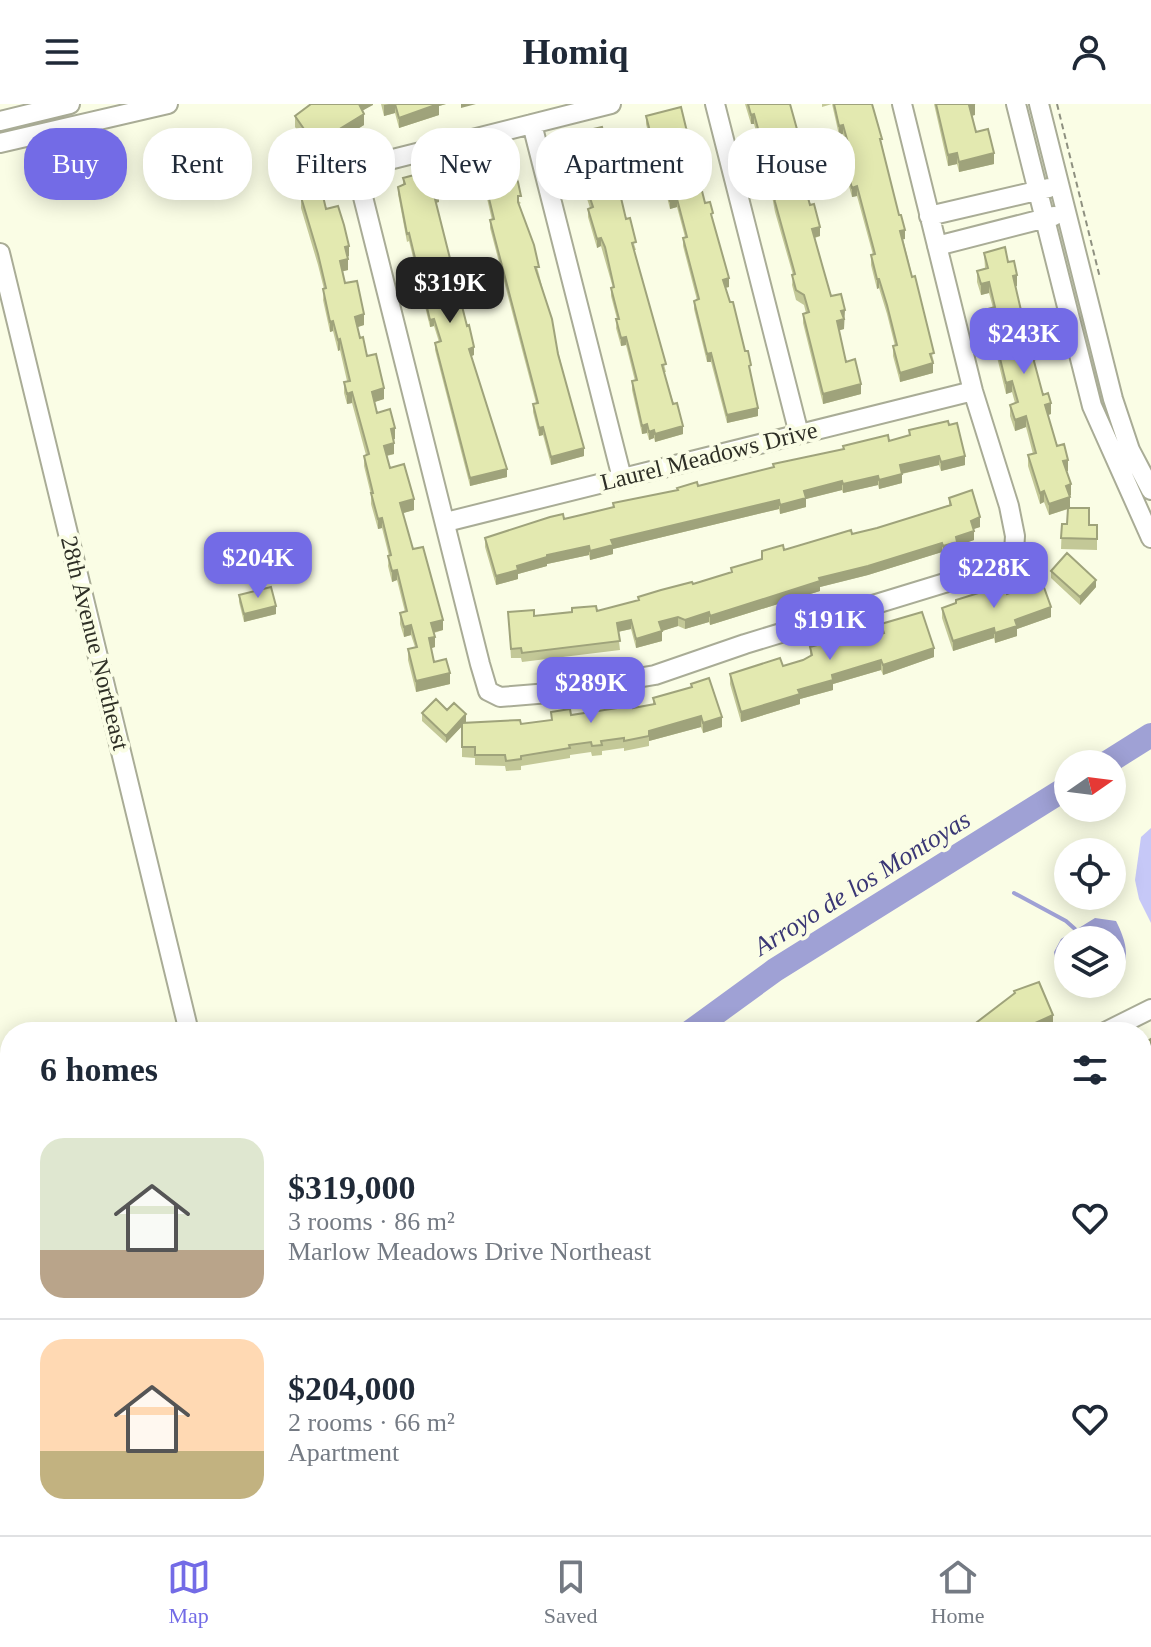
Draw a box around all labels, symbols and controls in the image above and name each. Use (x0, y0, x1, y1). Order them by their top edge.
icon: menu (40, 30, 84, 74)
icon: person (1067, 30, 1111, 74)
text: Homiq (522, 32, 629, 72)
chip: Buy (24, 128, 127, 200)
chip: Rent (143, 128, 252, 200)
chip: Filters (268, 128, 395, 200)
chip: New (411, 128, 520, 200)
chip: Apartment (536, 128, 712, 200)
chip: House (728, 128, 855, 200)
pin: $319K (394, 257, 506, 325)
text: $319K (414, 268, 486, 297)
pin: $243K (968, 308, 1080, 376)
text: $243K (988, 319, 1060, 348)
street label: Laurel Meadows Drive (598, 416, 820, 496)
pin: $204K (202, 532, 314, 600)
street label: 28th Avenue Northeast (56, 533, 134, 753)
pin: $228K (938, 542, 1050, 610)
text: $204K (222, 543, 294, 572)
text: $228K (958, 553, 1030, 582)
pin: $191K (774, 594, 886, 662)
text: $191K (794, 605, 866, 634)
pin: $289K (535, 657, 647, 725)
text: $289K (555, 668, 627, 697)
north arrow (1054, 750, 1126, 822)
map controls (1054, 750, 1126, 998)
water label: Arroyo de los Montoyas (747, 805, 976, 962)
button: locate (1054, 838, 1126, 910)
button: layers (1054, 926, 1126, 998)
icon: filters (1068, 1048, 1112, 1092)
text: 6 homes (40, 1051, 158, 1088)
text: $319,000 (288, 1169, 416, 1206)
icon: home (104, 1170, 200, 1266)
icon: heart (1068, 1196, 1112, 1240)
text: 3 rooms · 86 m² (288, 1207, 455, 1236)
text: Marlow Meadows Drive Northeast (288, 1237, 651, 1266)
text: $204,000 (288, 1370, 416, 1407)
icon: home (104, 1371, 200, 1467)
icon: heart (1068, 1397, 1112, 1441)
text: 2 rooms · 66 m² (288, 1408, 455, 1437)
text: Apartment (288, 1438, 399, 1467)
tab: Map (167, 1555, 211, 1629)
tab: Saved (544, 1555, 598, 1629)
tab: Home (931, 1555, 984, 1629)

